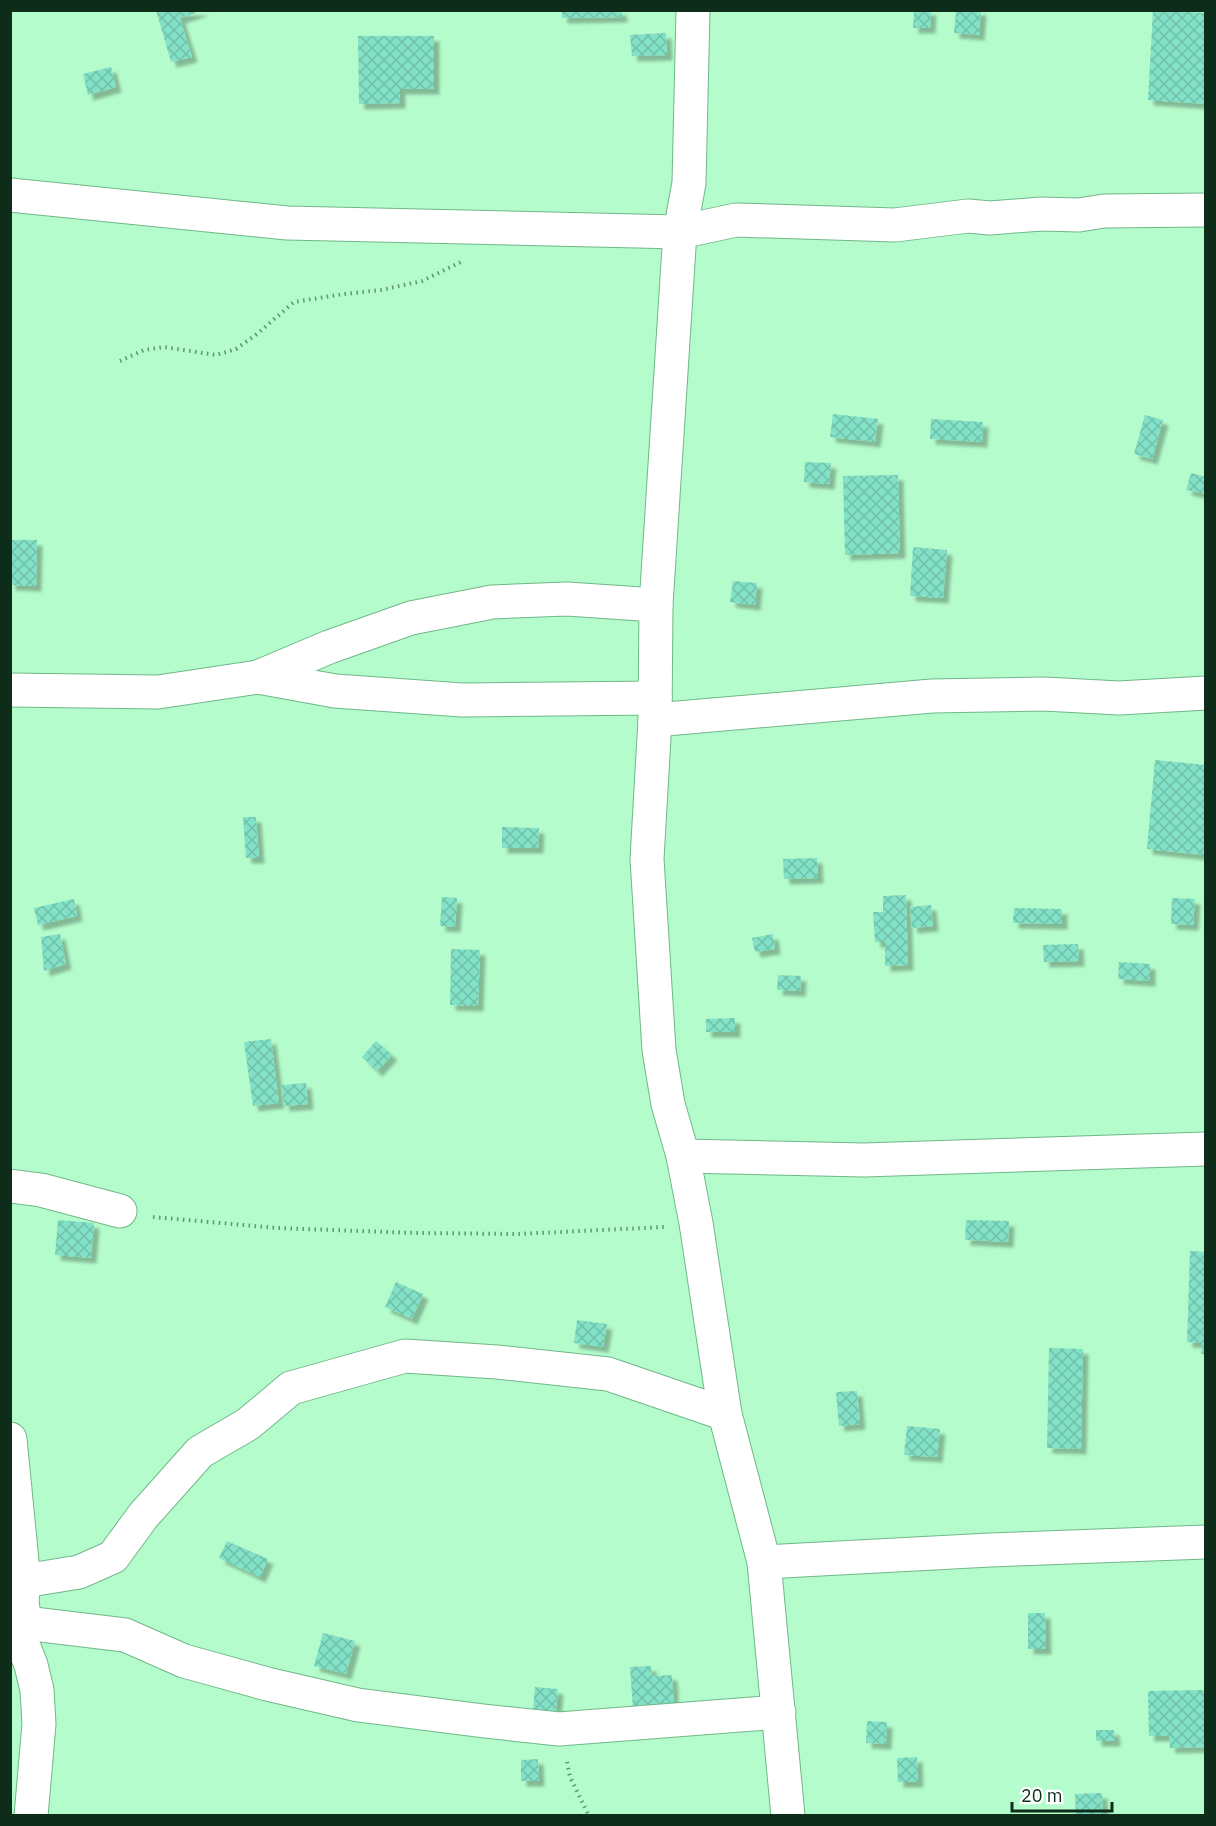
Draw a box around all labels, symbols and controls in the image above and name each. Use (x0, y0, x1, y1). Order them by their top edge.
scale bar (1012, 1775, 1112, 1813)
text: 20 m (1021, 1784, 1063, 1807)

